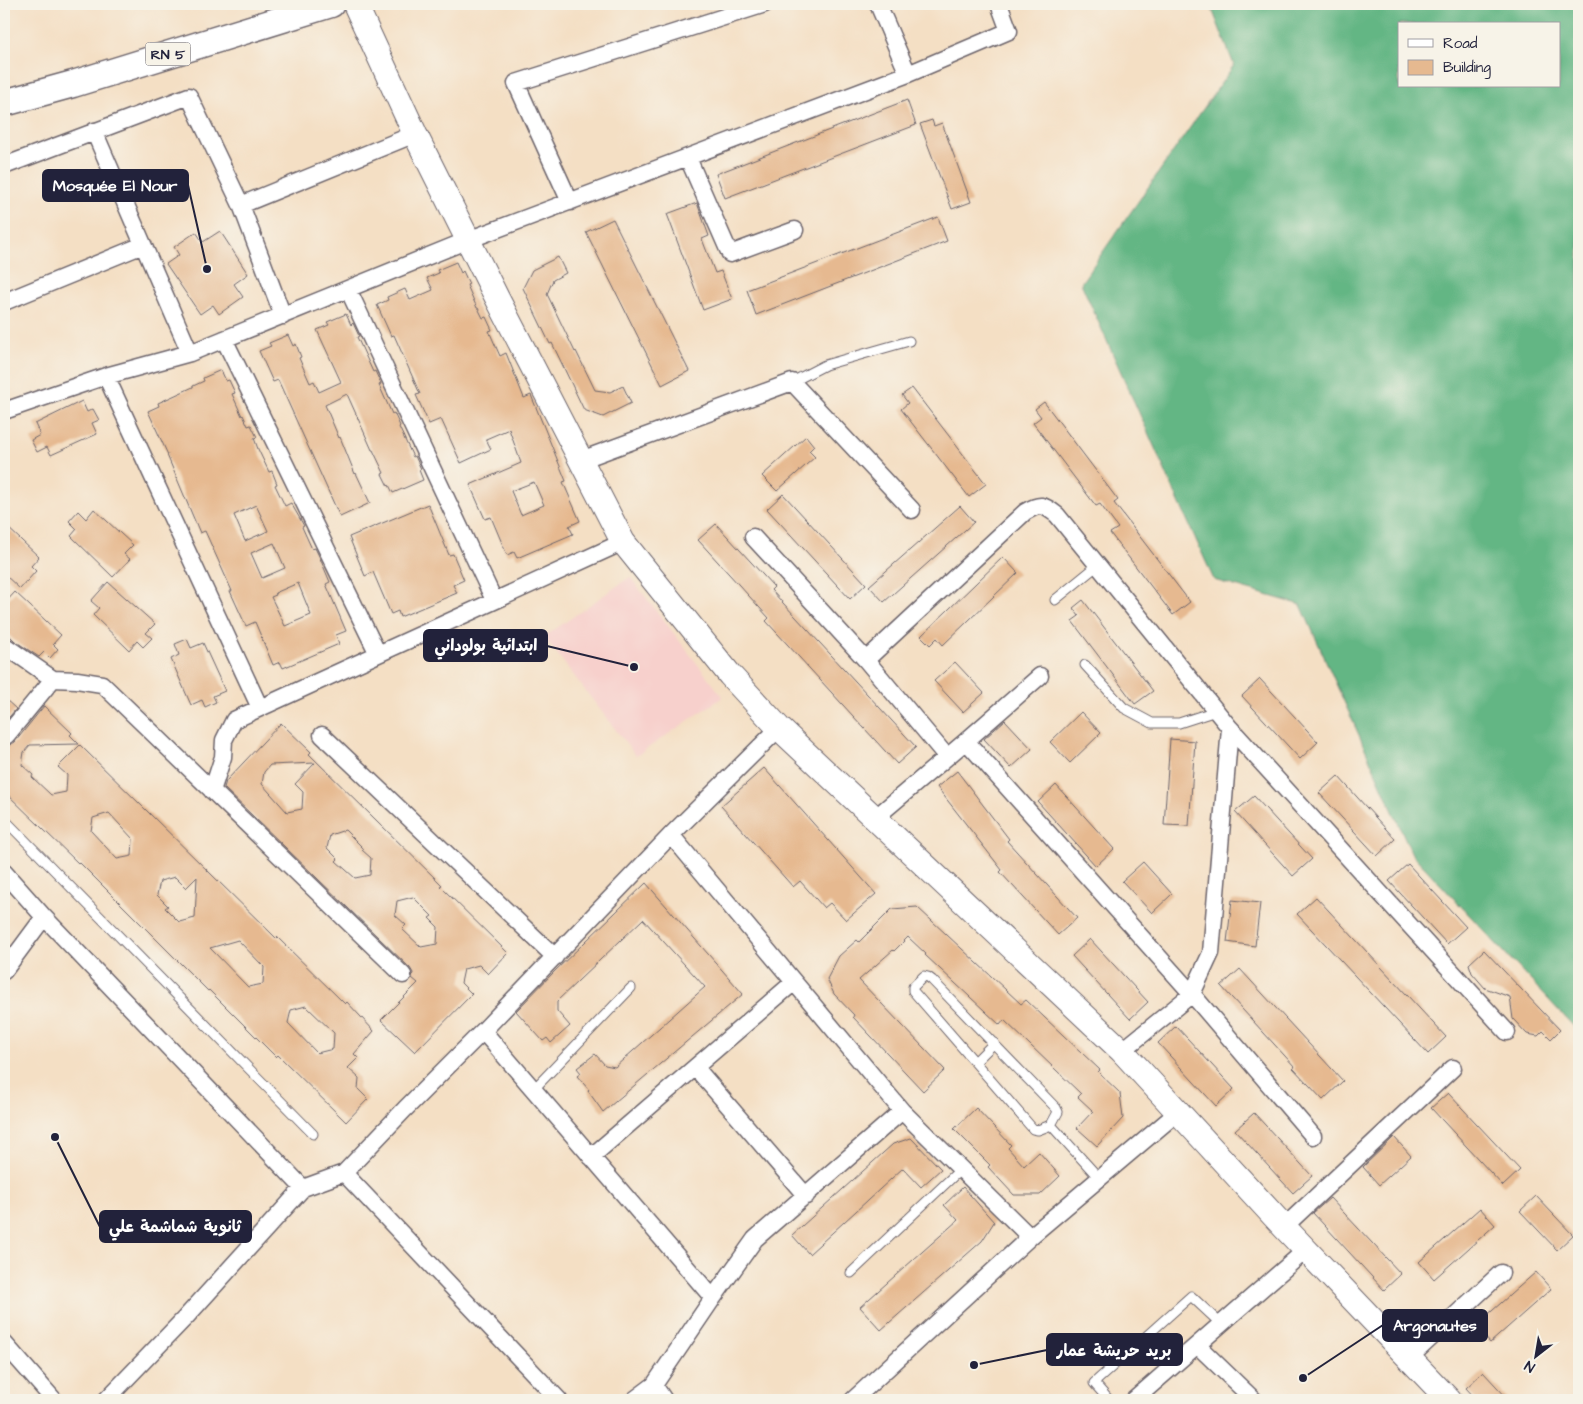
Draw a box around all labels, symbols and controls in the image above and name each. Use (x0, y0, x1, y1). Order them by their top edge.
legend (1398, 22, 1560, 88)
text: Road (1443, 33, 1478, 54)
road number: RN 5 (146, 42, 190, 66)
text: Building (1443, 57, 1491, 79)
callout: Mosquée El Nour (43, 170, 188, 201)
text: Mosquée El Nour (53, 175, 178, 197)
callout: ابتدائية بولوداني (424, 630, 547, 661)
text: ابتدائية بولوداني (435, 635, 537, 660)
callout: ثانوية شماشمة علي (100, 1211, 251, 1242)
text: ثانوية شماشمة علي (109, 1216, 242, 1241)
callout: Argonautes (1383, 1310, 1487, 1341)
text: Argonautes (1393, 1315, 1477, 1339)
north arrow (1510, 1332, 1560, 1382)
callout: بريد حريشة عمار (1047, 1334, 1182, 1365)
text: بريد حريشة عمار (1056, 1340, 1171, 1362)
text: N (1521, 1355, 1539, 1377)

